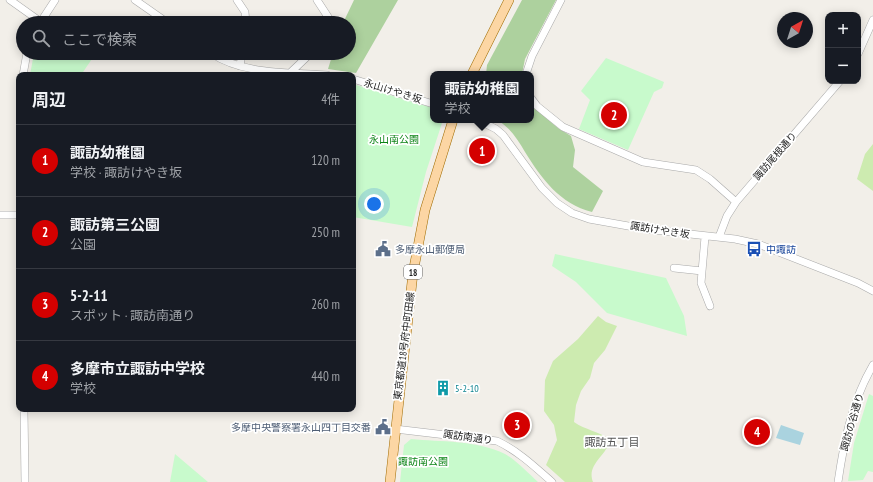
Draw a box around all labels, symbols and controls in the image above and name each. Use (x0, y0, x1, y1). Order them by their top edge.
north arrow (777, 12, 813, 48)
map controls (825, 12, 861, 84)
button: + (825, 12, 861, 48)
search box (16, 16, 356, 60)
icon: search (30, 27, 52, 49)
text: ここで検索 (62, 30, 137, 49)
button: − (825, 48, 861, 84)
popup (430, 71, 534, 123)
street label: 永山けやき坂 (362, 76, 424, 106)
text: 諏訪幼稚園 (444, 79, 520, 98)
text: 周辺 (32, 89, 66, 111)
text: 4件 (321, 91, 340, 108)
text: 学校 (444, 100, 471, 117)
pin: 2 (601, 100, 627, 130)
street label: 諏訪尾根通り (750, 129, 800, 183)
park label: 永山南公園 (369, 133, 419, 146)
pin: 1 (469, 136, 495, 166)
text: 諏訪幼稚園 (70, 143, 145, 162)
text: 1 (42, 152, 48, 169)
text: 120 m (311, 152, 340, 169)
text: 学校 · 諏訪けやき坂 (70, 164, 182, 181)
your location (364, 194, 384, 214)
text: 諏訪第三公園 (70, 215, 160, 234)
street label: 諏訪けやき坂 (629, 219, 691, 241)
text: 2 (42, 224, 48, 241)
text: 250 m (311, 224, 340, 241)
text: 公園 (70, 236, 96, 253)
public building icon: 多摩永山郵便局 (374, 240, 392, 258)
bus stop icon: 中諏訪 (745, 240, 763, 258)
place label: 多摩永山郵便局 (395, 243, 465, 256)
place label: 中諏訪 (766, 243, 796, 256)
road number: 18 (404, 265, 422, 279)
text: 5-2-11 (70, 286, 108, 305)
street label: 東京都道18号府中町田線 (391, 291, 417, 401)
text: 3 (42, 296, 48, 313)
text: 260 m (311, 296, 340, 313)
text: スポット · 諏訪南通り (70, 307, 195, 324)
text: 多摩市立諏訪中学校 (70, 359, 205, 378)
text: 4 (42, 368, 48, 385)
text: 440 m (311, 368, 340, 385)
building icon: 5-2-10 (434, 379, 452, 397)
text: 学校 (70, 380, 96, 397)
place label: 5-2-10 (455, 382, 479, 395)
street label: 諏訪の谷通り (837, 391, 867, 453)
pin: 3 (504, 410, 530, 440)
pin: 4 (744, 417, 770, 447)
public building icon: 多摩中央警察署永山四丁目交番 (374, 418, 392, 436)
place label: 多摩中央警察署永山四丁目交番 (231, 421, 371, 434)
street label: 諏訪南通り (442, 427, 494, 447)
district label: 諏訪五丁目 (585, 435, 640, 449)
park label: 諏訪南公園 (398, 455, 448, 468)

